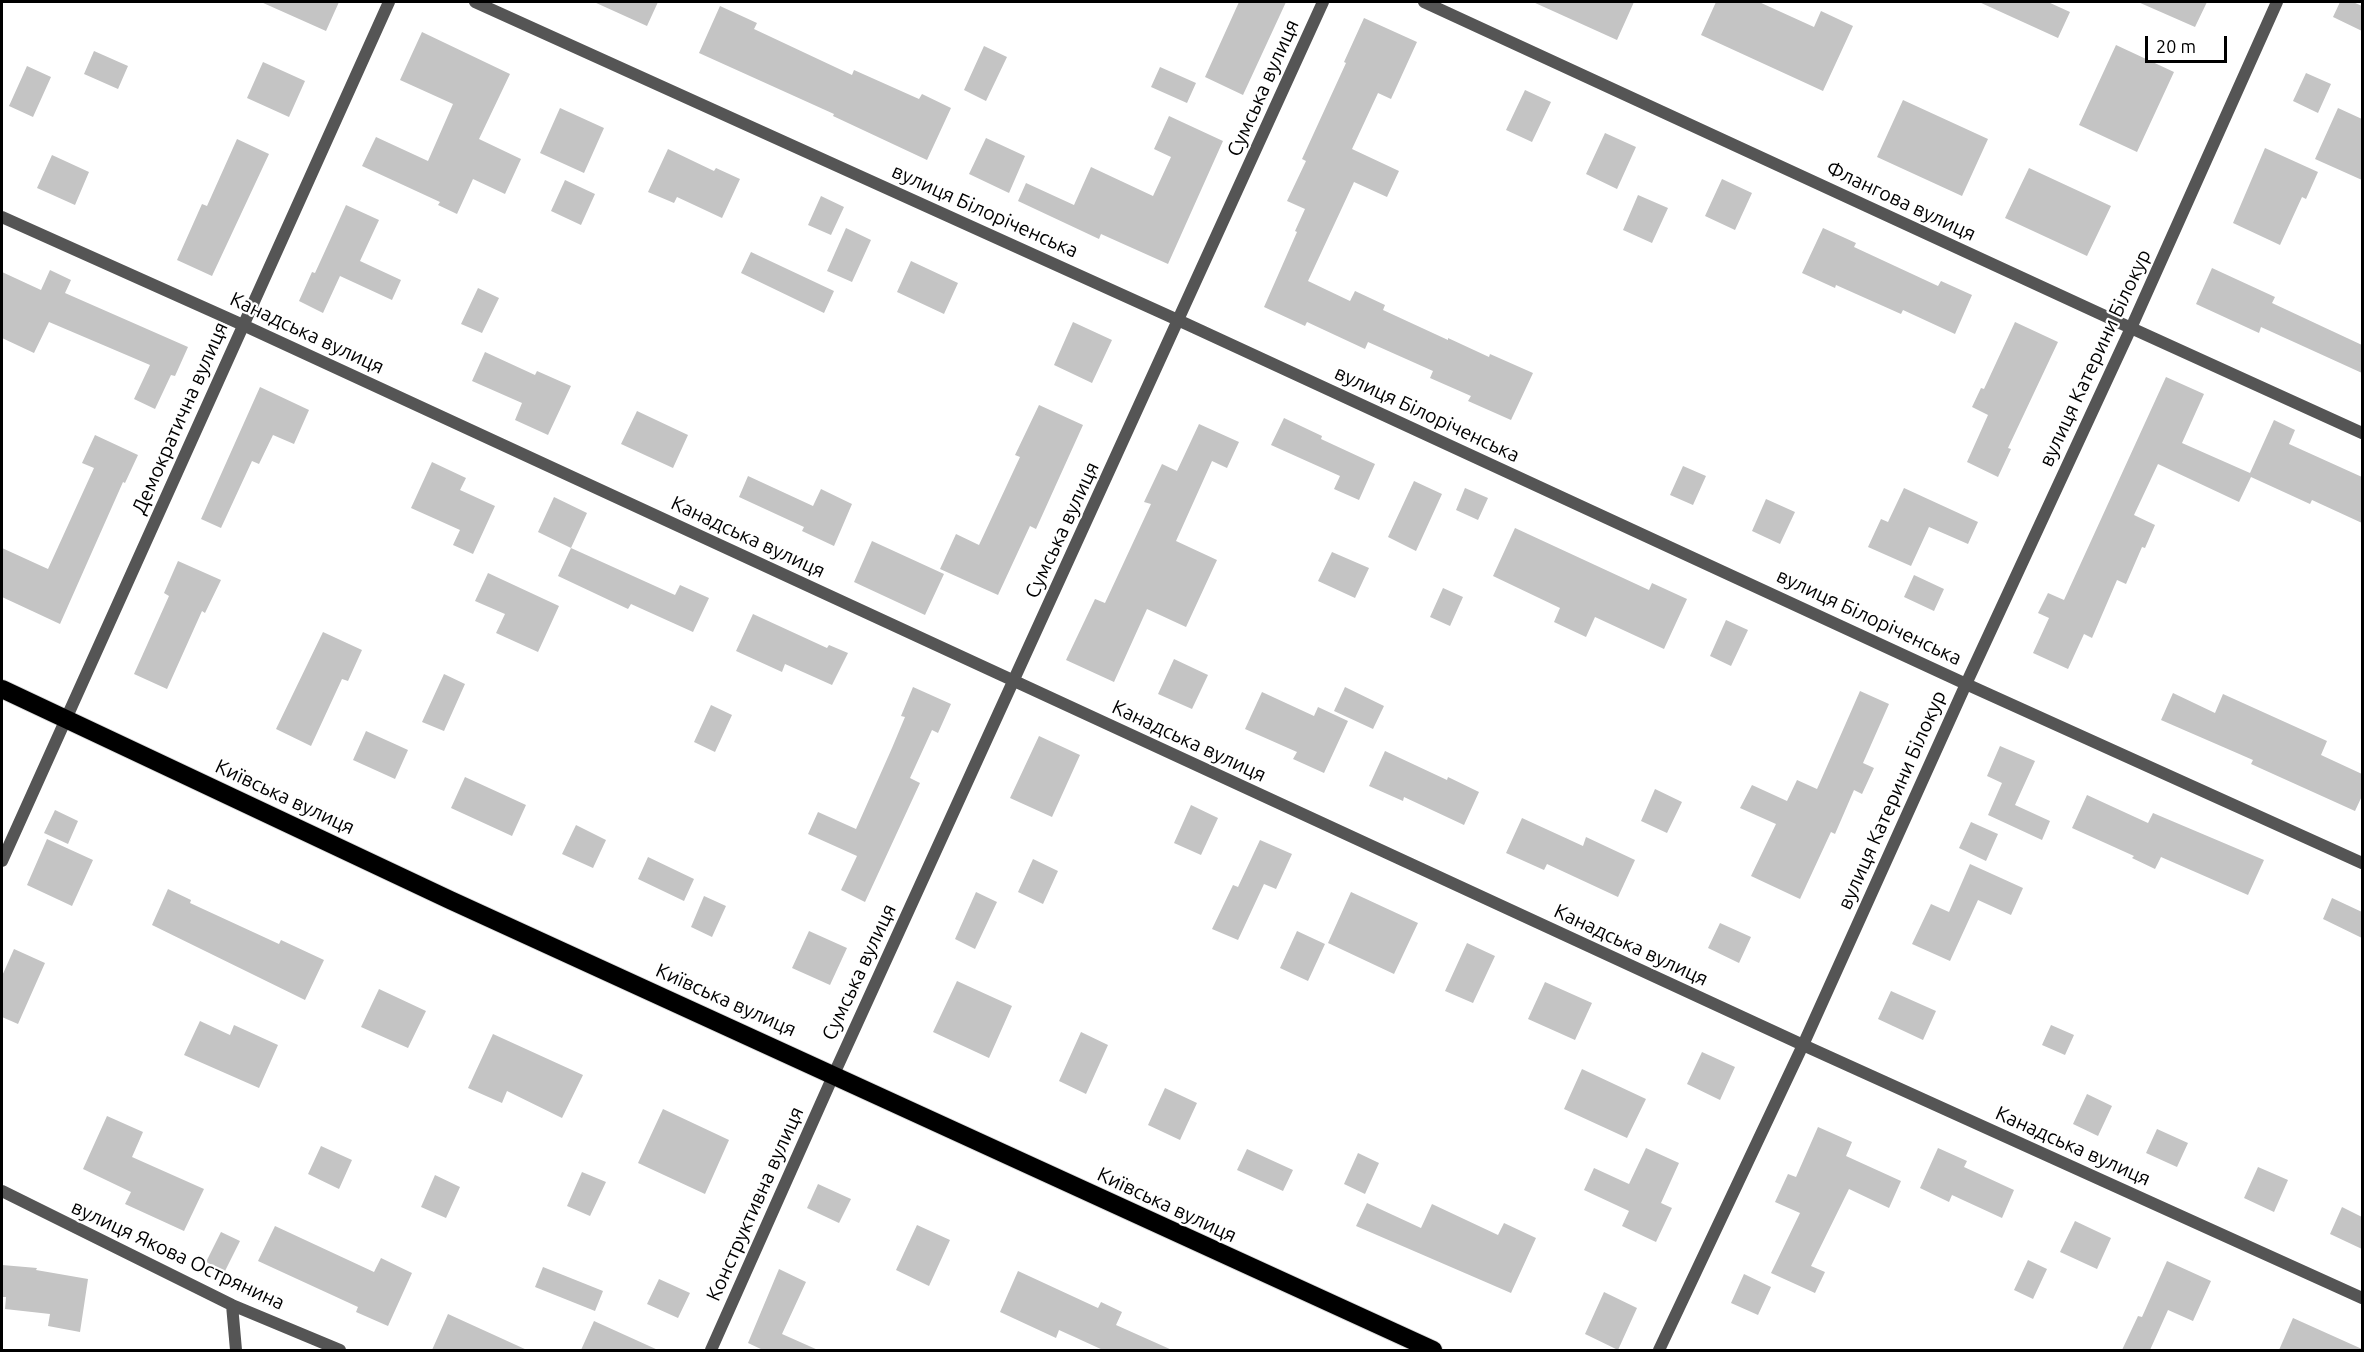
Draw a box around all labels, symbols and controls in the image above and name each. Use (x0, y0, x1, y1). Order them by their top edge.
street label: Сумська вулиця (1222, 16, 1304, 160)
scale bar (2148, 24, 2230, 62)
text: 20 m (2156, 36, 2196, 56)
street label: Флангова вулиця (1822, 156, 1980, 246)
street label: вулиця Білоріченська (888, 159, 1082, 263)
street label: вулиця Катерини Білокур (2034, 245, 2156, 471)
street label: Канадська вулиця (226, 287, 388, 379)
street label: Демократична вулиця (127, 318, 233, 518)
street label: вулиця Білоріченська (1331, 361, 1523, 467)
street label: Сумська вулиця (1020, 458, 1104, 602)
street label: Канадська вулиця (667, 491, 829, 583)
street label: вулиця Білоріченська (1773, 564, 1965, 670)
street label: вулиця Катерини Білокур (1833, 687, 1951, 913)
street label: Канадська вулиця (1108, 695, 1270, 787)
street label: Київська вулиця (212, 754, 358, 840)
street label: Канадська вулиця (1550, 899, 1712, 991)
street label: Сумська вулиця (817, 900, 901, 1044)
street label: Київська вулиця (652, 958, 800, 1042)
street label: Канадська вулиця (1992, 1101, 2154, 1191)
street label: Конструктивна вулиця (701, 1103, 809, 1305)
street label: Київська вулиця (1094, 1162, 1240, 1248)
street label: вулиця Якова Острянина (67, 1195, 289, 1315)

